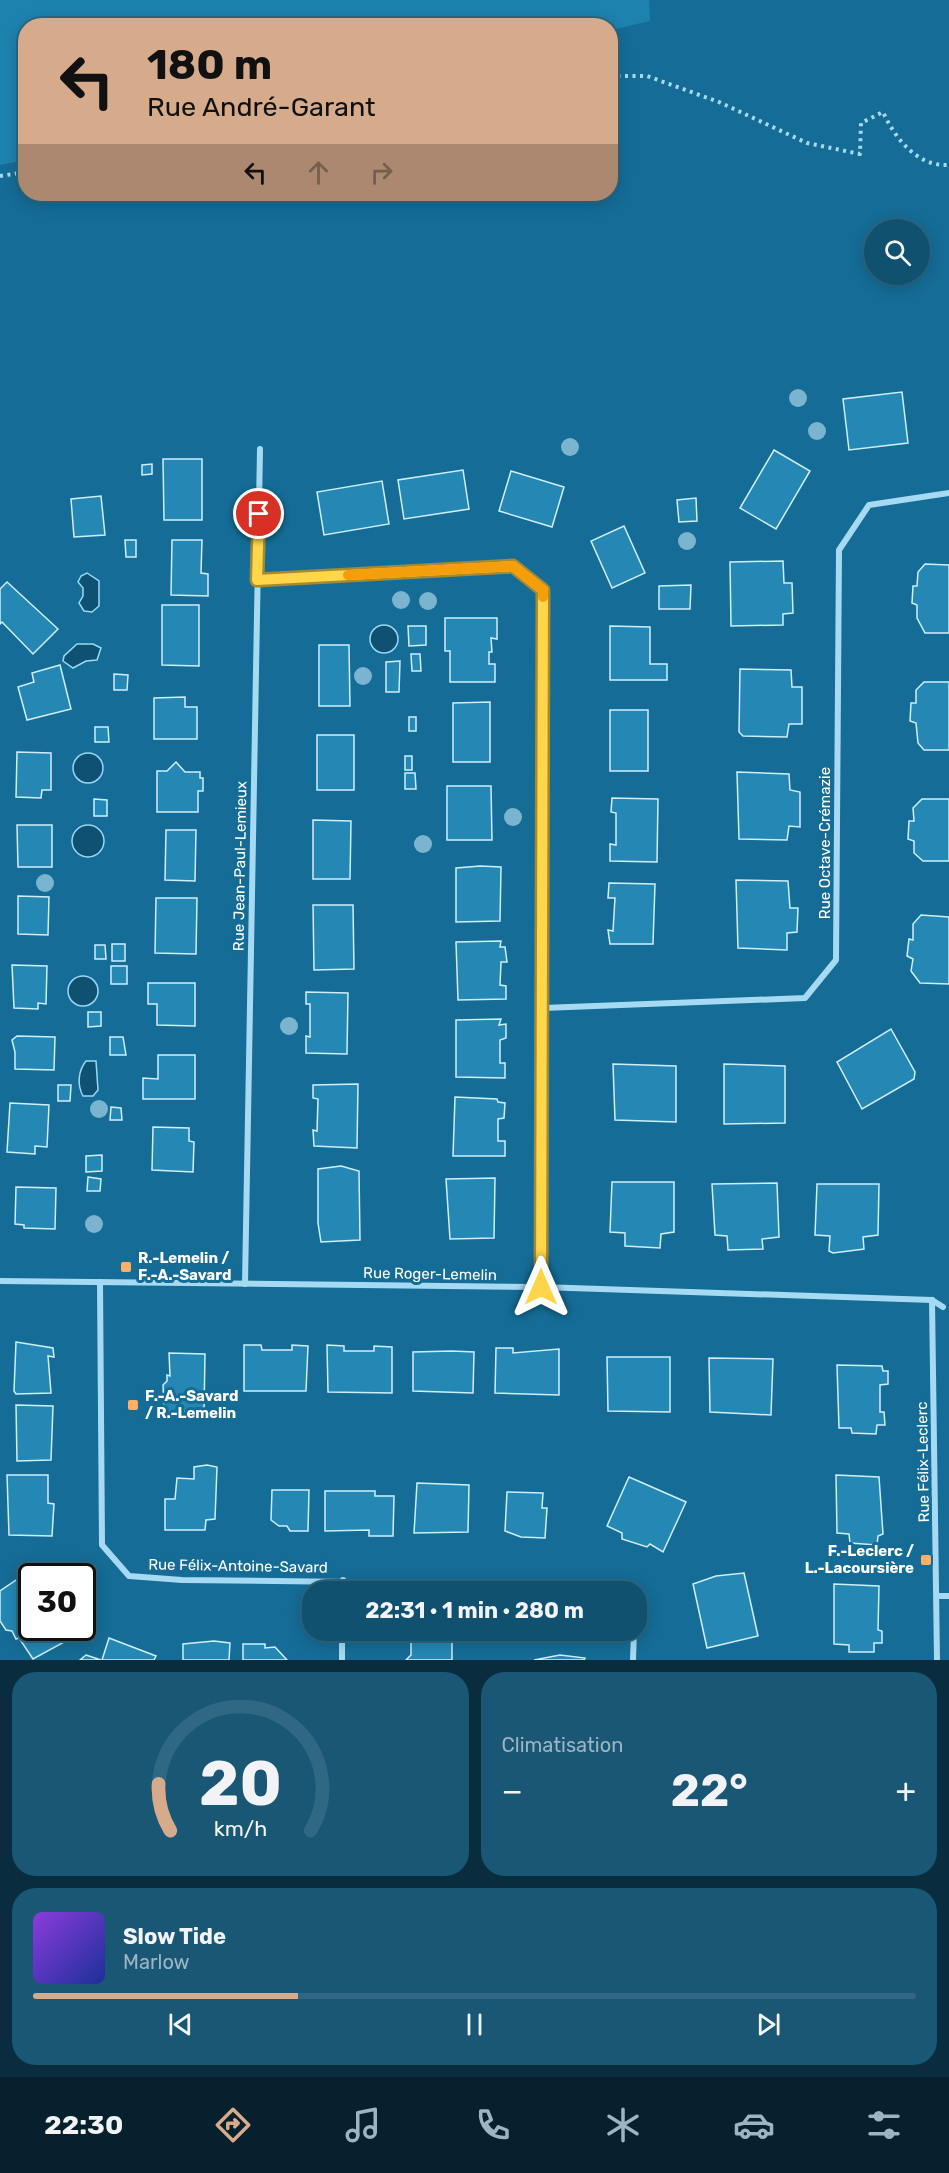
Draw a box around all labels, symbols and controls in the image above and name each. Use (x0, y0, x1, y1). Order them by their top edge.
text: 180 m (147, 40, 272, 90)
icon: left (48, 42, 126, 120)
text: Rue André-Garant (147, 91, 376, 123)
icon: left (239, 156, 272, 189)
icon: ahead (302, 156, 335, 189)
icon: right (365, 156, 398, 189)
map controls (864, 219, 930, 285)
button: search (864, 219, 930, 285)
pin (233, 488, 284, 539)
icon: arrive (242, 497, 275, 530)
street label: Rue Octave-Crémazie (816, 767, 834, 919)
street label: Rue Jean-Paul-Lemieux (230, 781, 250, 951)
place label: R.-Lemelin / F.-A.-Savard (138, 1249, 231, 1284)
position arrow (509, 1255, 573, 1319)
marker: R.-Lemelin / F.-A.-Savard (119, 1260, 133, 1274)
street label: Rue Roger-Lemelin (363, 1264, 497, 1284)
place label: F.-A.-Savard / R.-Lemelin (145, 1387, 238, 1422)
marker: F.-A.-Savard / R.-Lemelin (126, 1398, 140, 1412)
street label: Rue Félix-Leclerc (913, 1401, 933, 1523)
place label: F.-Leclerc / L.-Lacoursière (805, 1542, 914, 1577)
marker: F.-Leclerc / L.-Lacoursière (919, 1553, 933, 1567)
street label: Rue Félix-Antoine-Savard (148, 1555, 328, 1577)
speed limit sign: 30 (18, 1563, 96, 1641)
text: 22:31 · 1 min · 280 m (365, 1597, 584, 1624)
text: Climatisation (502, 1733, 623, 1757)
text: 20 (199, 1747, 282, 1821)
text: 22° (671, 1764, 748, 1817)
text: − (502, 1771, 523, 1810)
text: + (895, 1771, 916, 1810)
text: km/h (213, 1816, 267, 1841)
text: Slow Tide (123, 1923, 226, 1950)
text: Marlow (123, 1950, 190, 1974)
icon: previous (164, 2008, 197, 2041)
icon: pause (458, 2008, 491, 2041)
icon: next (752, 2008, 785, 2041)
icon: directions (212, 2104, 254, 2146)
icon: music (342, 2104, 384, 2146)
icon: phone (472, 2104, 514, 2146)
icon: climate (602, 2104, 644, 2146)
icon: car (733, 2104, 775, 2146)
icon: filters (863, 2104, 905, 2146)
text: 22:30 (44, 2109, 123, 2141)

